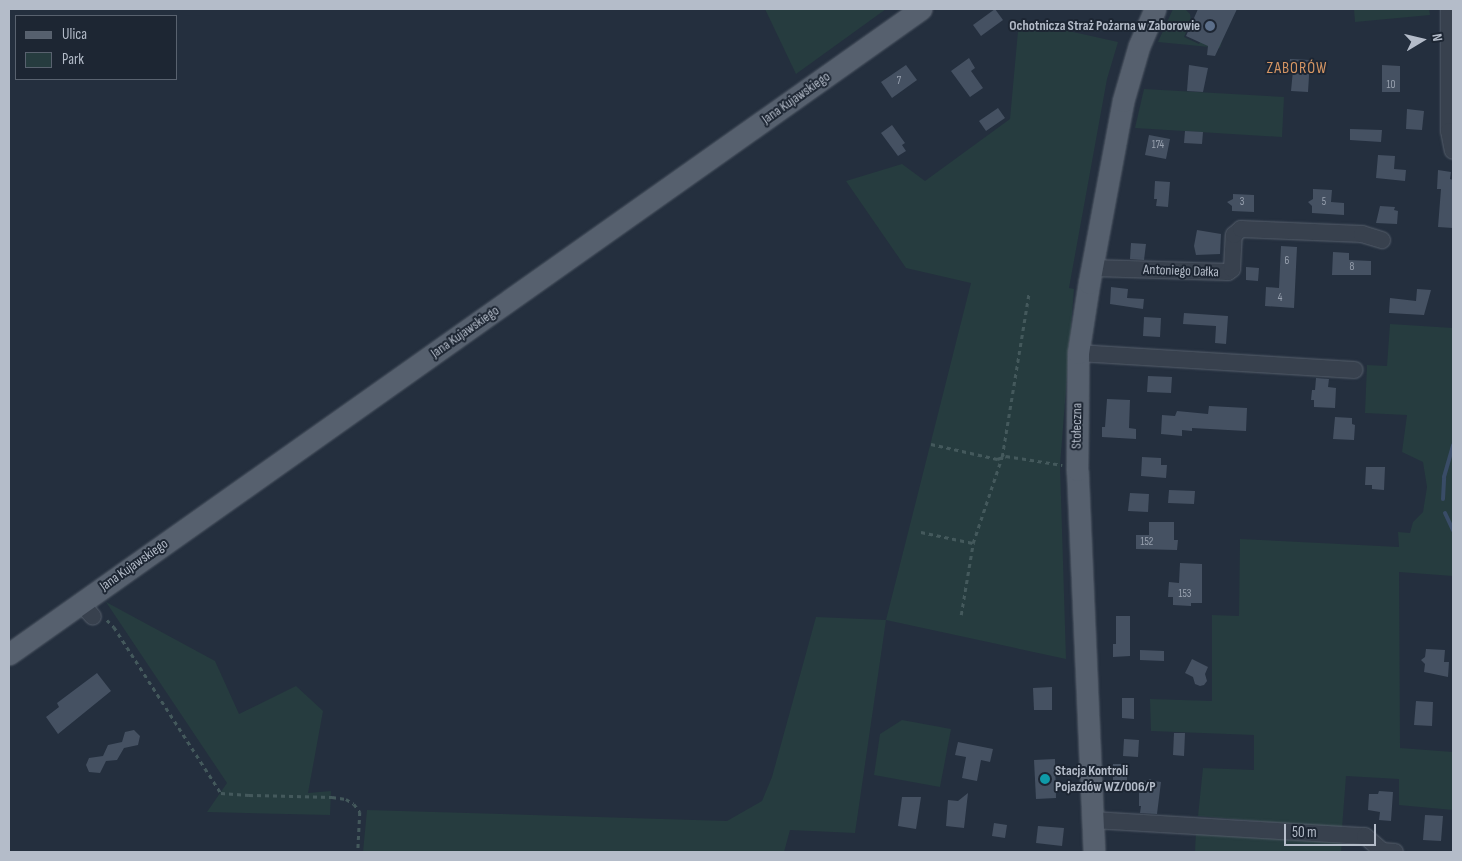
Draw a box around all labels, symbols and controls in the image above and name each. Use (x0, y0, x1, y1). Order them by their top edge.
legend (15, 15, 178, 80)
north arrow (1397, 15, 1447, 65)
place label: Ochotnicza Straż Pożarna w Zaborowie (1009, 18, 1200, 34)
marker: Ochotnicza Straż Pożarna w Zaborowie (1204, 20, 1216, 32)
text: Ulica (62, 25, 87, 44)
text: N (1428, 33, 1446, 43)
text: Park (62, 50, 84, 69)
district label: ZABORÓW (1266, 59, 1328, 79)
street label: Jana Kujawskiego (759, 68, 833, 128)
house number: 7 (897, 74, 901, 88)
house number: 10 (1387, 78, 1395, 92)
house number: 174 (1152, 138, 1164, 152)
house number: 3 (1240, 195, 1244, 209)
house number: 5 (1322, 195, 1326, 209)
house number: 6 (1285, 254, 1289, 268)
house number: 8 (1350, 260, 1354, 274)
street label: Antoniego Dałka (1143, 261, 1219, 281)
house number: 4 (1278, 291, 1282, 305)
street label: Jana Kujawskiego (428, 302, 502, 362)
street label: Stołeczna (1068, 403, 1086, 449)
street label: Jana Kujawskiego (97, 535, 171, 595)
house number: 152 (1141, 535, 1153, 549)
house number: 153 (1179, 587, 1191, 601)
place label: Stacja Kontroli Pojazdów WZ/006/P (1055, 763, 1156, 796)
marker: Stacja Kontroli Pojazdów WZ/006/P (1039, 773, 1051, 785)
scale bar (1287, 814, 1380, 846)
text: 50 m (1292, 823, 1317, 842)

